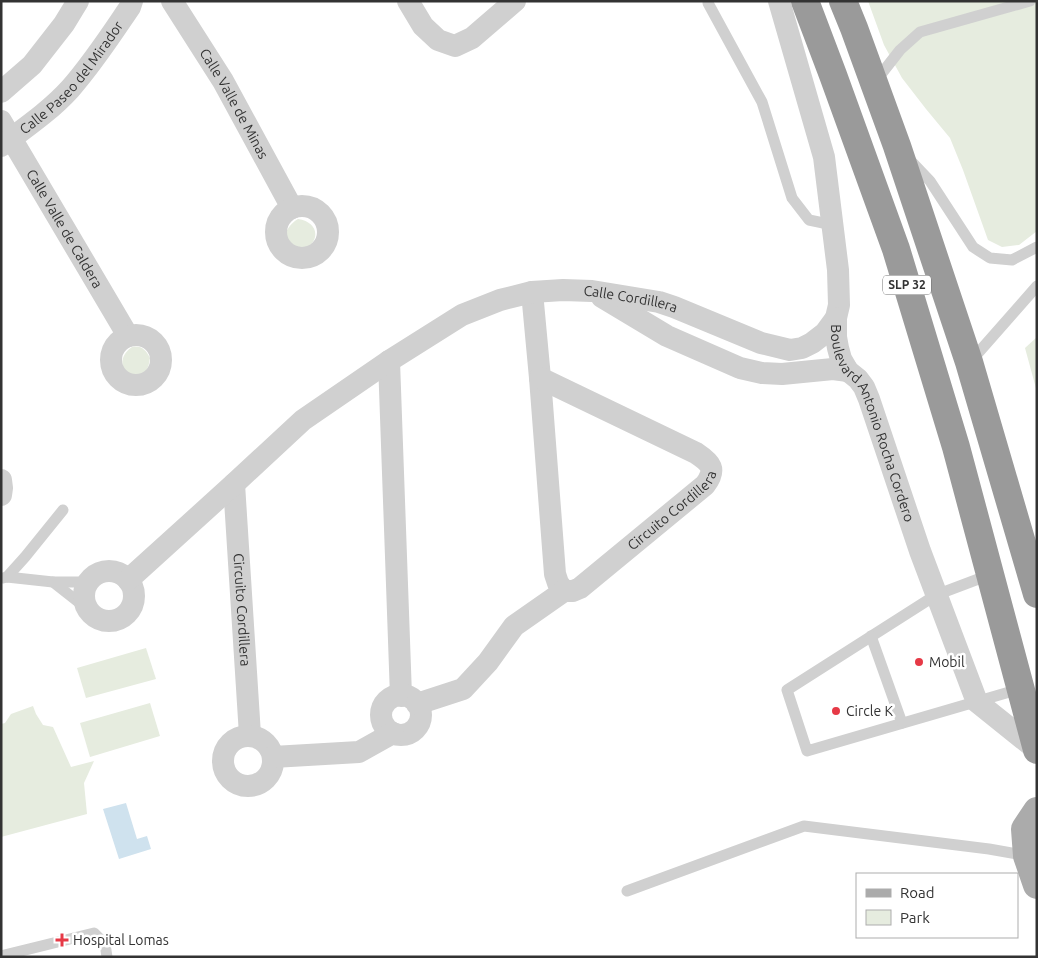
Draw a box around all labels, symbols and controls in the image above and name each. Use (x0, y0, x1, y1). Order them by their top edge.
street label: Calle Paseo del Mirador (17, 17, 127, 137)
street label: Calle Valle de Minas (196, 45, 272, 161)
street label: Calle Valle de Caldera (23, 166, 106, 291)
road number: SLP 32 (883, 276, 931, 294)
street label: Calle Cordillera (583, 283, 680, 316)
street label: Boulevard Antonio Rocha Cordero (827, 324, 918, 524)
street label: Circuito Cordillera (624, 469, 719, 553)
street label: Circuito Cordillera (230, 553, 254, 667)
place label: Mobil (929, 654, 965, 670)
marker: Mobil (913, 656, 925, 668)
place label: Circle K (846, 703, 893, 719)
marker: Circle K (830, 705, 842, 717)
legend (856, 873, 1018, 938)
text: Road (900, 884, 935, 901)
text: Park (900, 909, 930, 926)
place label: Hospital Lomas (73, 932, 169, 948)
marker: Hospital Lomas (55, 933, 69, 947)

